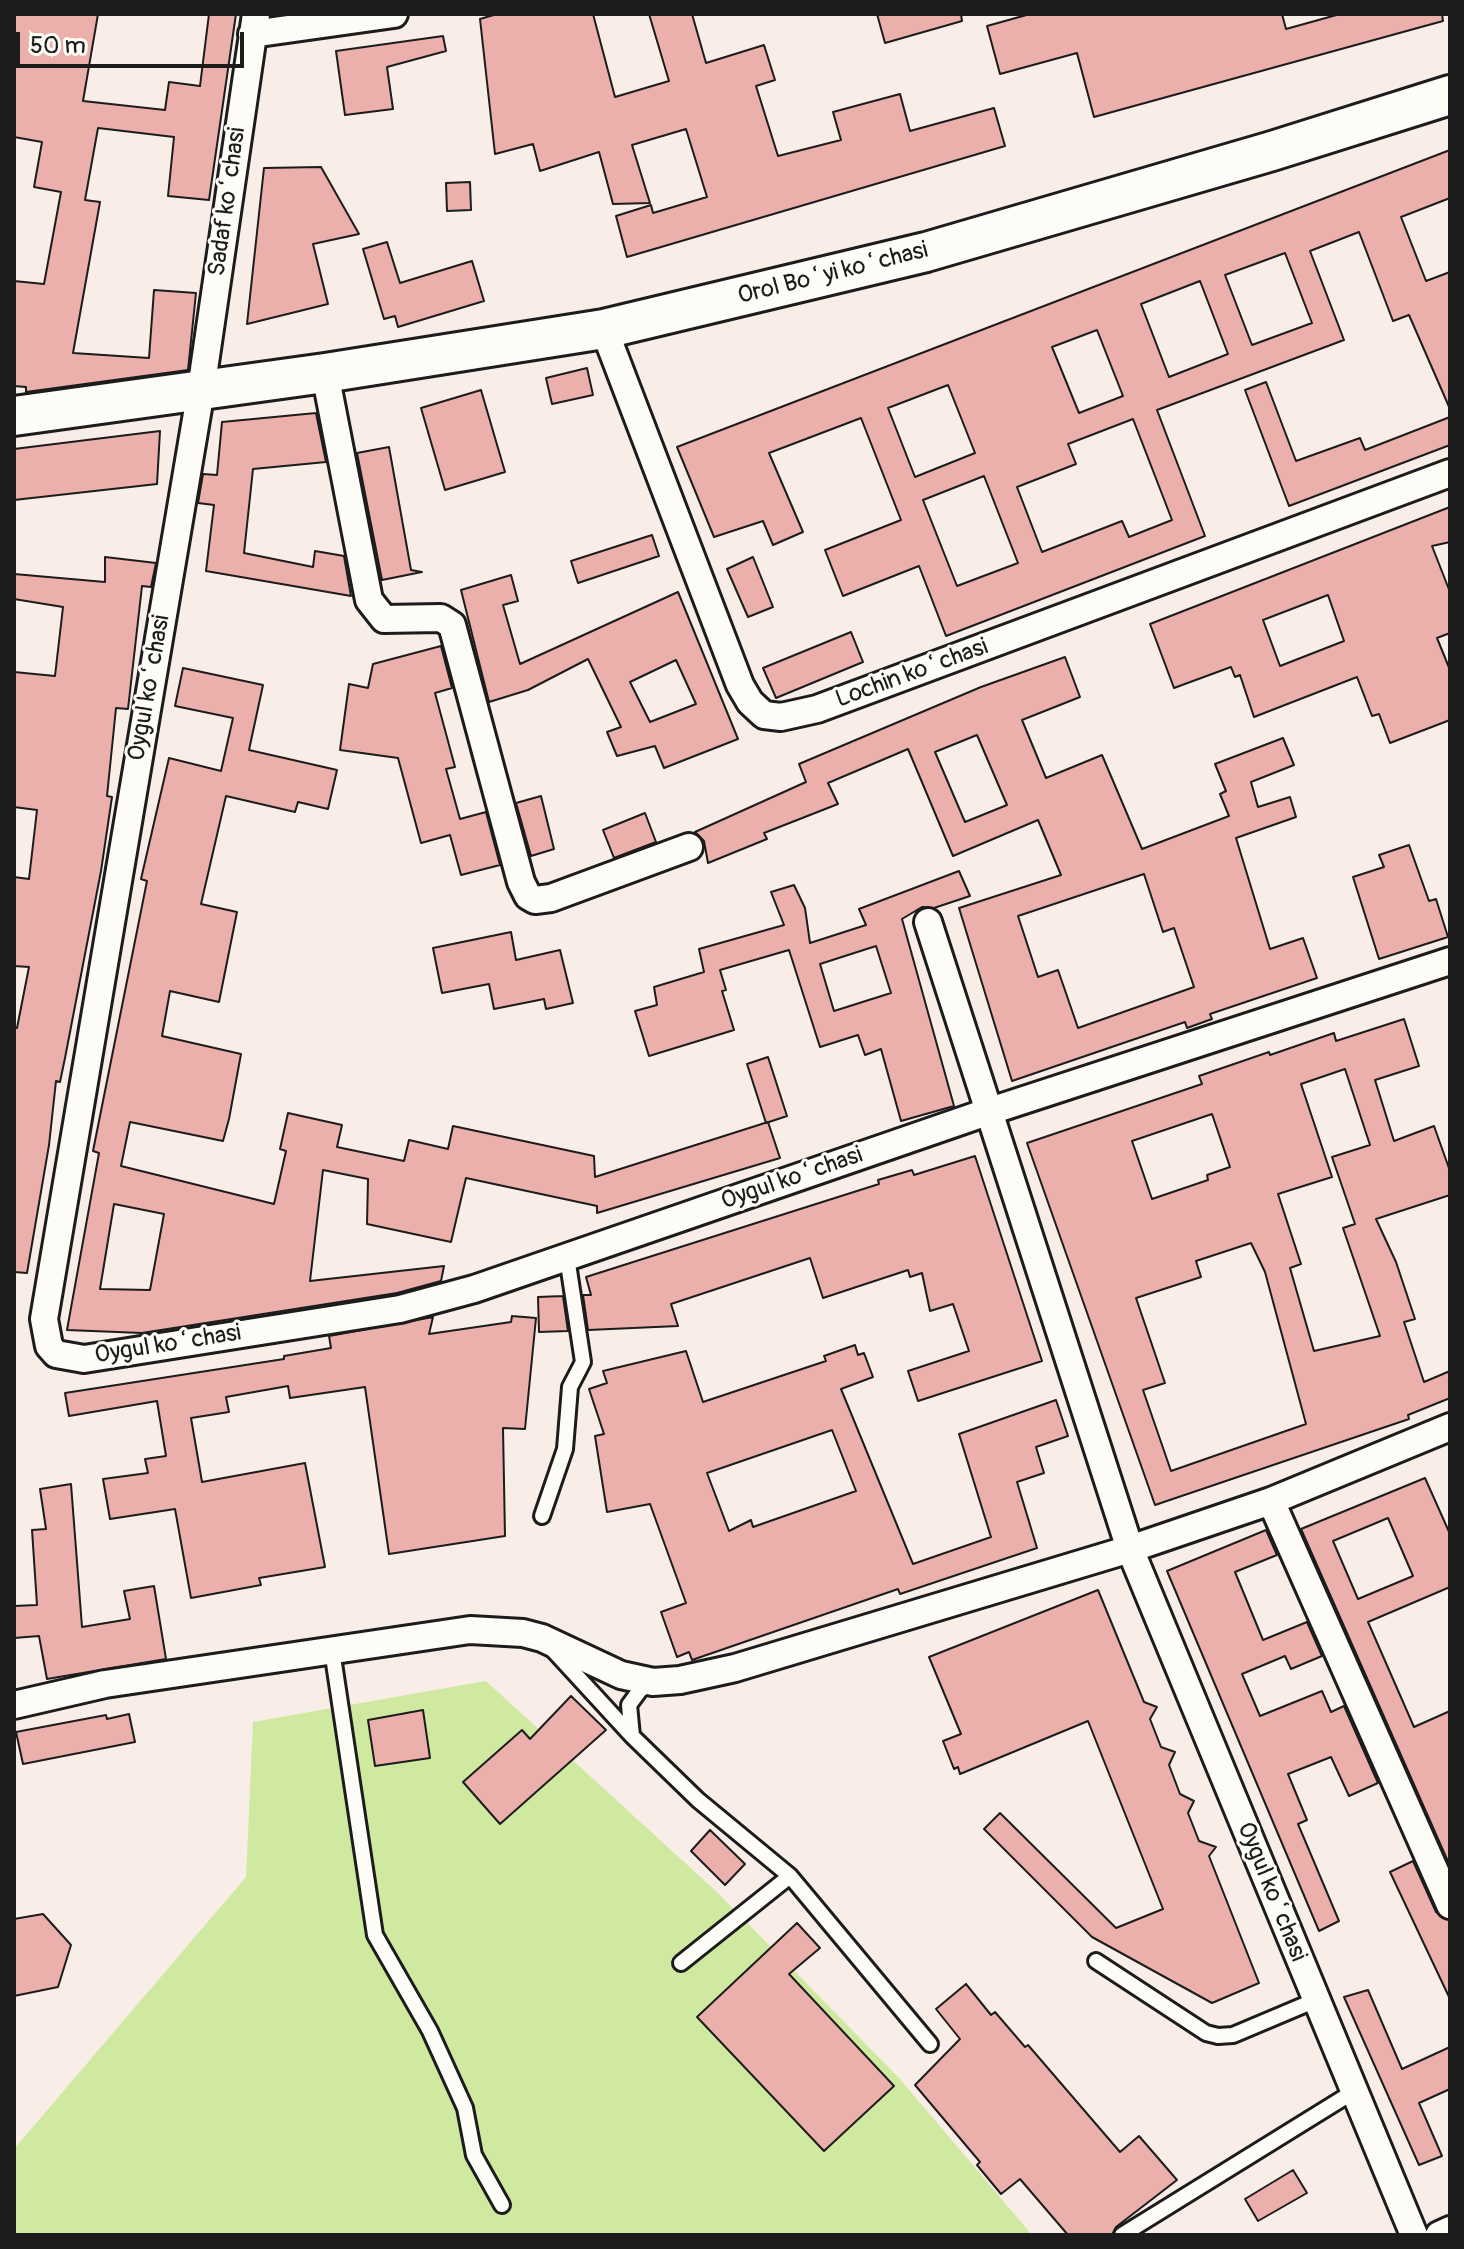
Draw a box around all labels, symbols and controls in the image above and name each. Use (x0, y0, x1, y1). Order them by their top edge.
scale bar (20, 16, 248, 66)
text: 50 m (30, 31, 86, 60)
street label: Sadaf koʻchasi (203, 126, 253, 278)
street label: Orol Boʻyi koʻchasi (735, 236, 931, 312)
street label: Oygul koʻchasi (123, 613, 177, 763)
street label: Lochin koʻchasi (832, 633, 992, 715)
street label: Oygul koʻchasi (718, 1141, 866, 1217)
street label: Oygul koʻchasi (93, 1319, 243, 1371)
street label: Oygul koʻchasi (1230, 1818, 1312, 1966)

